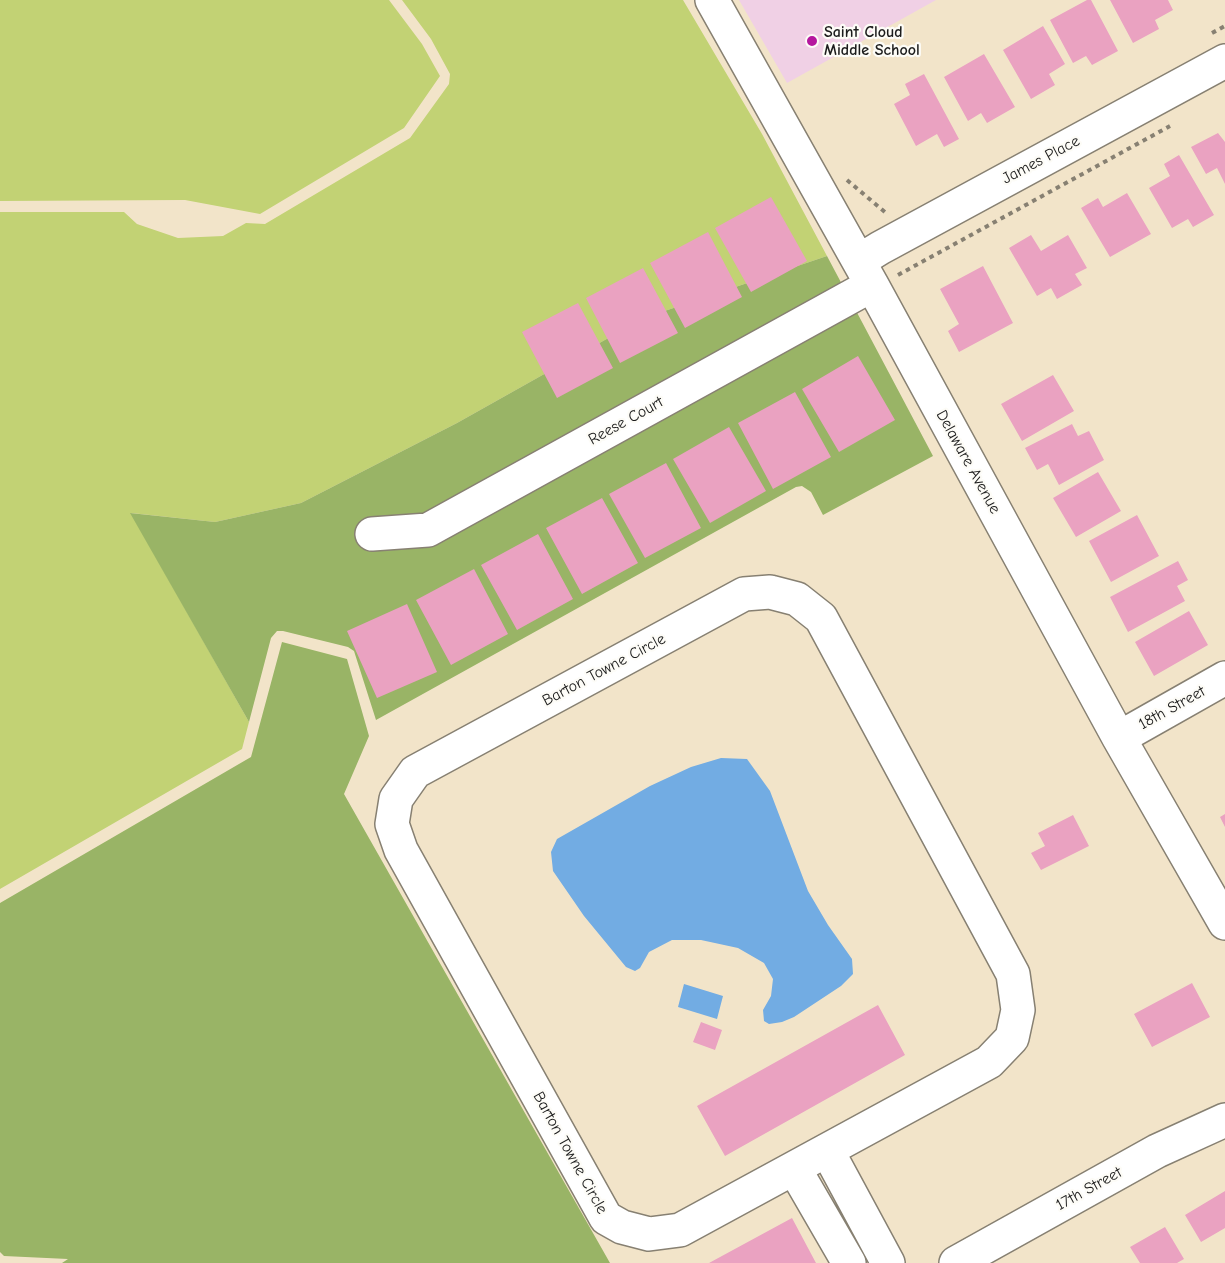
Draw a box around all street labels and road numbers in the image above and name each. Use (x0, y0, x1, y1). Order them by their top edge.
street label: James Place (999, 132, 1083, 188)
street label: Reese Court (585, 393, 667, 449)
street label: Delaware Avenue (932, 407, 1004, 517)
street label: Barton Towne Circle (539, 629, 669, 711)
street label: 18th Street (1135, 682, 1209, 734)
street label: Barton Towne Circle (528, 1089, 612, 1217)
street label: 17th Street (1053, 1163, 1125, 1215)

